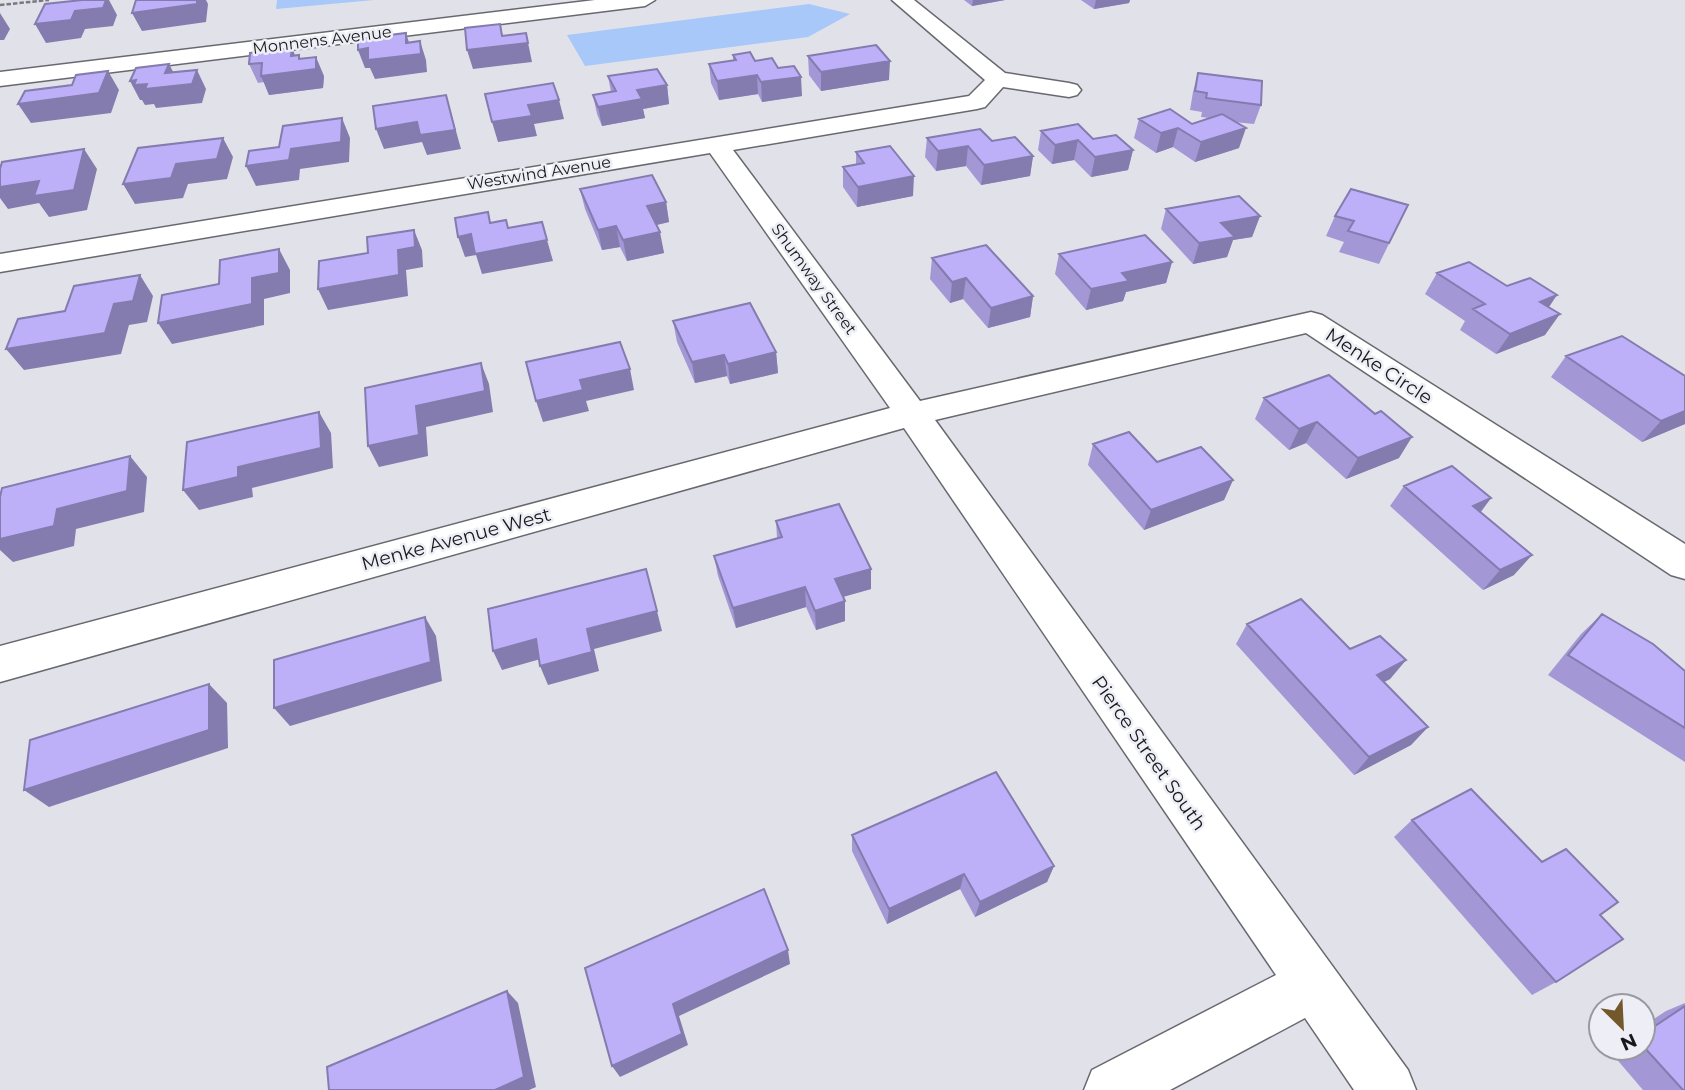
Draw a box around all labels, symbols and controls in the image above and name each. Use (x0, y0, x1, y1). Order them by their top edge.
street label: Monnens Avenue (251, 22, 393, 58)
street label: Westwind Avenue (466, 152, 612, 194)
street label: Shumway Street (767, 220, 861, 339)
street label: Menke Circle (1321, 323, 1437, 409)
street label: Menke Avenue West (359, 503, 553, 575)
street label: Pierce Street South (1087, 671, 1211, 835)
north arrow (1587, 992, 1657, 1062)
text: N (1617, 1028, 1640, 1056)

